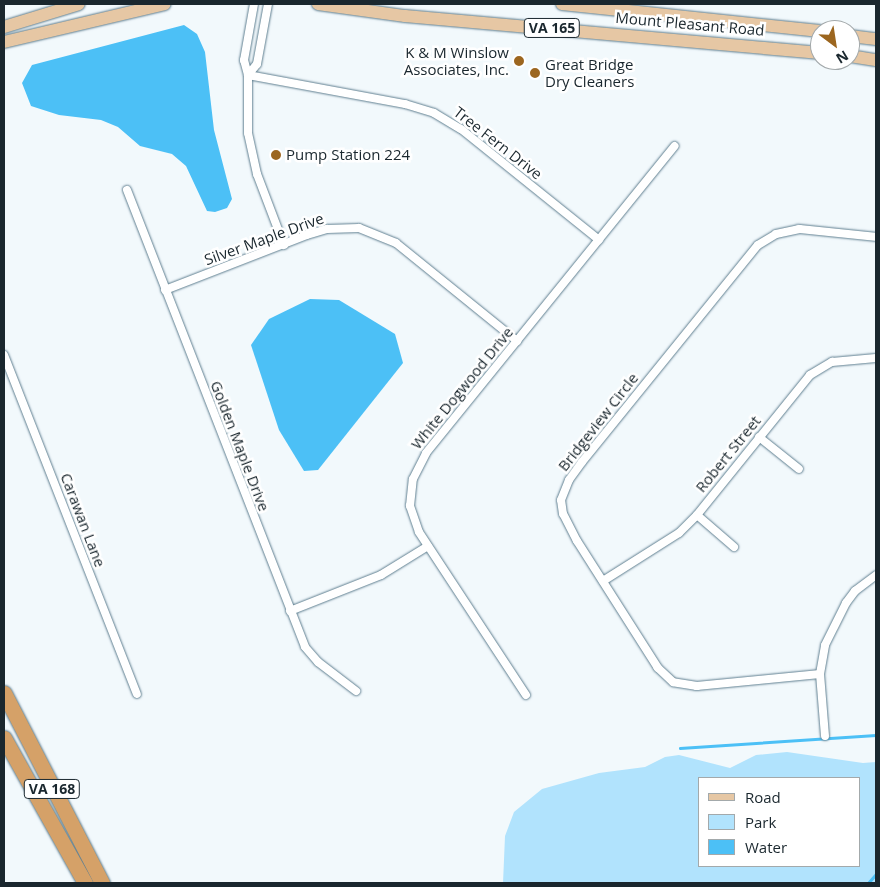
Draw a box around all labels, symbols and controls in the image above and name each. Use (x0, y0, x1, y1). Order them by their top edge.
street label: Mount Pleasant Road (615, 9, 765, 39)
road number: VA 165 (523, 16, 581, 40)
north arrow (810, 20, 860, 70)
place label: K & M Winslow Associates, Inc. (404, 43, 509, 78)
text: N (833, 46, 852, 69)
marker: K & M Winslow Associates, Inc. (513, 55, 525, 67)
place label: Great Bridge Dry Cleaners (545, 55, 634, 90)
marker: Great Bridge Dry Cleaners (529, 67, 541, 79)
street label: Tree Fern Drive (450, 103, 546, 183)
place label: Pump Station 224 (286, 146, 410, 164)
marker: Pump Station 224 (270, 149, 282, 161)
street label: Silver Maple Drive (202, 209, 326, 269)
street label: White Dogwood Drive (407, 323, 517, 453)
street label: Bridgeview Circle (554, 369, 642, 475)
street label: Golden Maple Drive (207, 378, 273, 514)
street label: Robert Street (692, 412, 764, 496)
street label: Carawan Lane (57, 471, 109, 569)
legend (698, 777, 860, 867)
road number: VA 168 (23, 778, 81, 801)
text: Road (745, 787, 781, 807)
text: Park (745, 812, 776, 832)
text: Water (745, 837, 787, 857)

